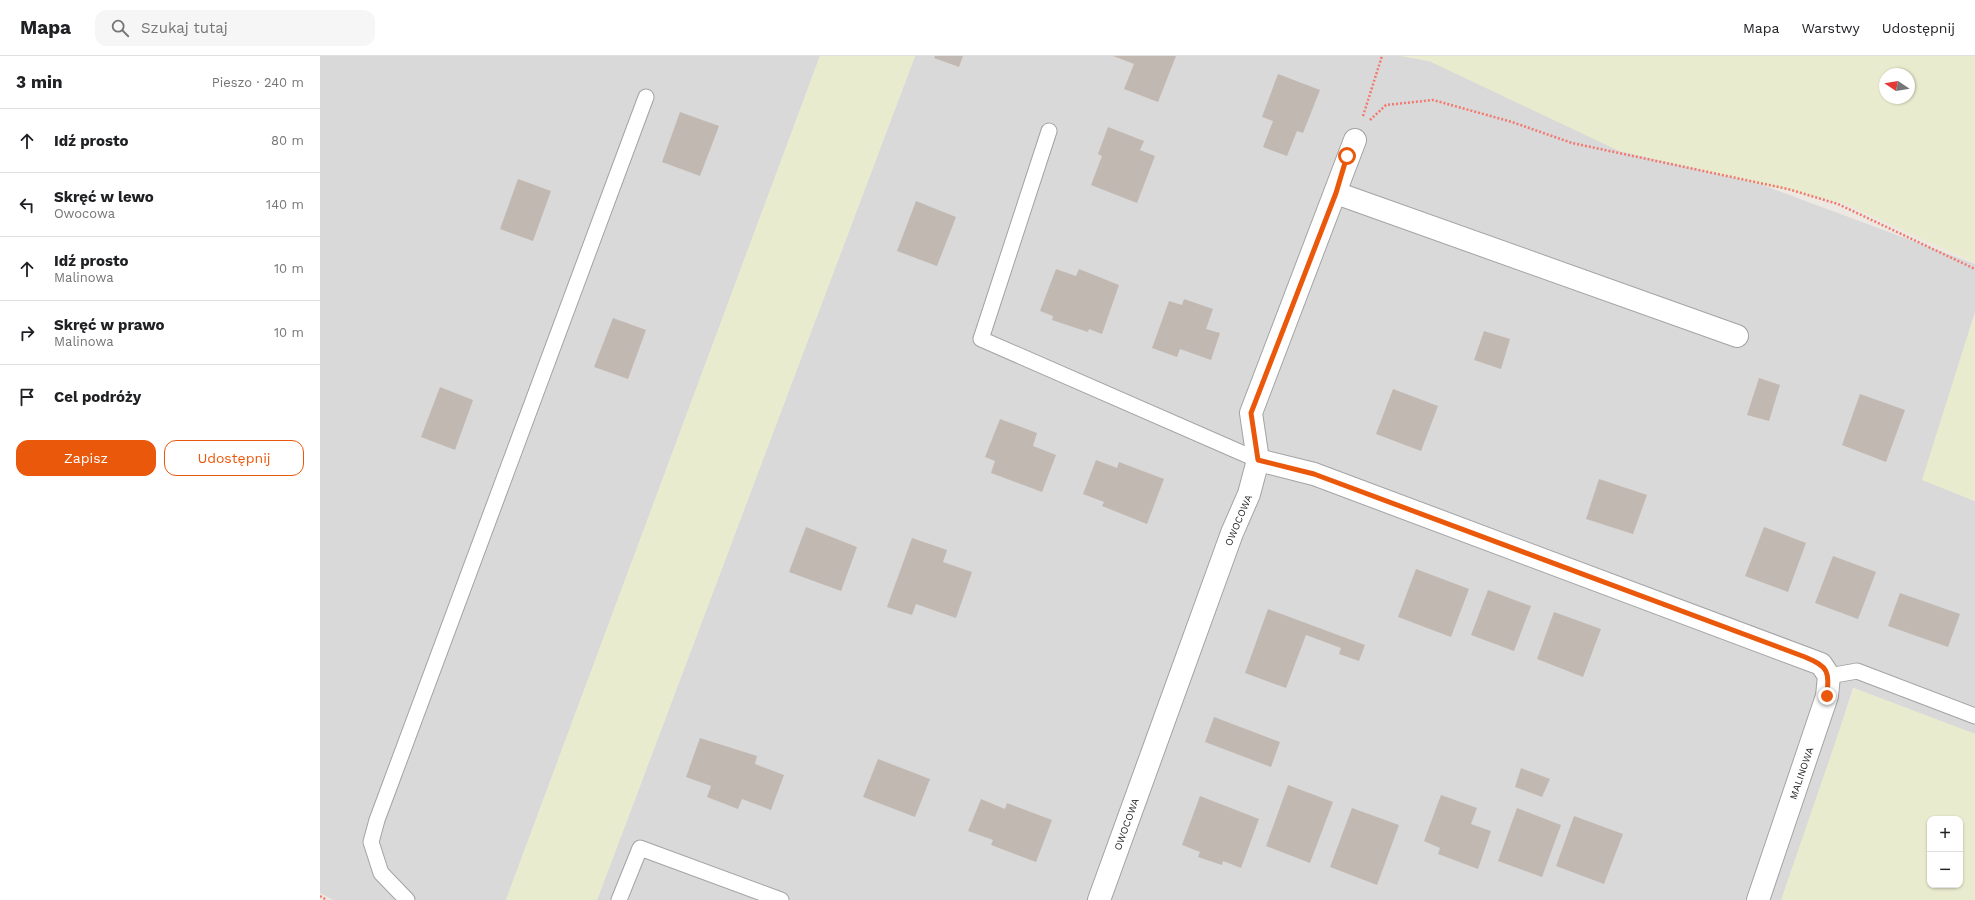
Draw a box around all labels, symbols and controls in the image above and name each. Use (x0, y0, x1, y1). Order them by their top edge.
search box (95, 10, 375, 46)
text: Mapa (20, 16, 71, 39)
icon: search (109, 17, 131, 39)
text: Szukaj tutaj (141, 19, 228, 37)
text: Mapa (1743, 20, 1779, 36)
text: Warstwy (1801, 20, 1860, 36)
text: Udostępnij (1882, 20, 1955, 36)
north arrow (1879, 68, 1915, 104)
text: 3 min (16, 72, 62, 92)
text: Pieszo · 240 m (212, 75, 304, 90)
icon: ahead (16, 130, 38, 152)
text: Idź prosto (54, 132, 128, 150)
text: 80 m (271, 133, 304, 148)
route start (1338, 147, 1356, 165)
text: Skręć w lewo (54, 188, 154, 206)
icon: left (16, 194, 38, 216)
text: 140 m (266, 197, 304, 212)
text: Owocowa (54, 206, 115, 221)
text: Idź prosto (54, 252, 128, 270)
icon: ahead (16, 258, 38, 280)
text: 10 m (274, 261, 304, 276)
text: Malinowa (54, 270, 114, 285)
text: Skręć w prawo (54, 316, 164, 334)
icon: right (16, 322, 38, 344)
text: 10 m (274, 325, 304, 340)
text: Malinowa (54, 334, 114, 349)
icon: arrive (16, 386, 38, 408)
text: Cel podróży (54, 388, 141, 406)
button: Zapisz (16, 440, 156, 476)
button: Udostępnij (164, 440, 304, 476)
street label: OWOCOWA (1223, 493, 1254, 547)
route end (1818, 687, 1836, 705)
street label: MALINOWA (1787, 745, 1816, 801)
street label: OWOCOWA (1112, 796, 1141, 852)
map controls (1927, 816, 1963, 888)
button: + (1927, 816, 1963, 852)
button: − (1927, 852, 1963, 888)

